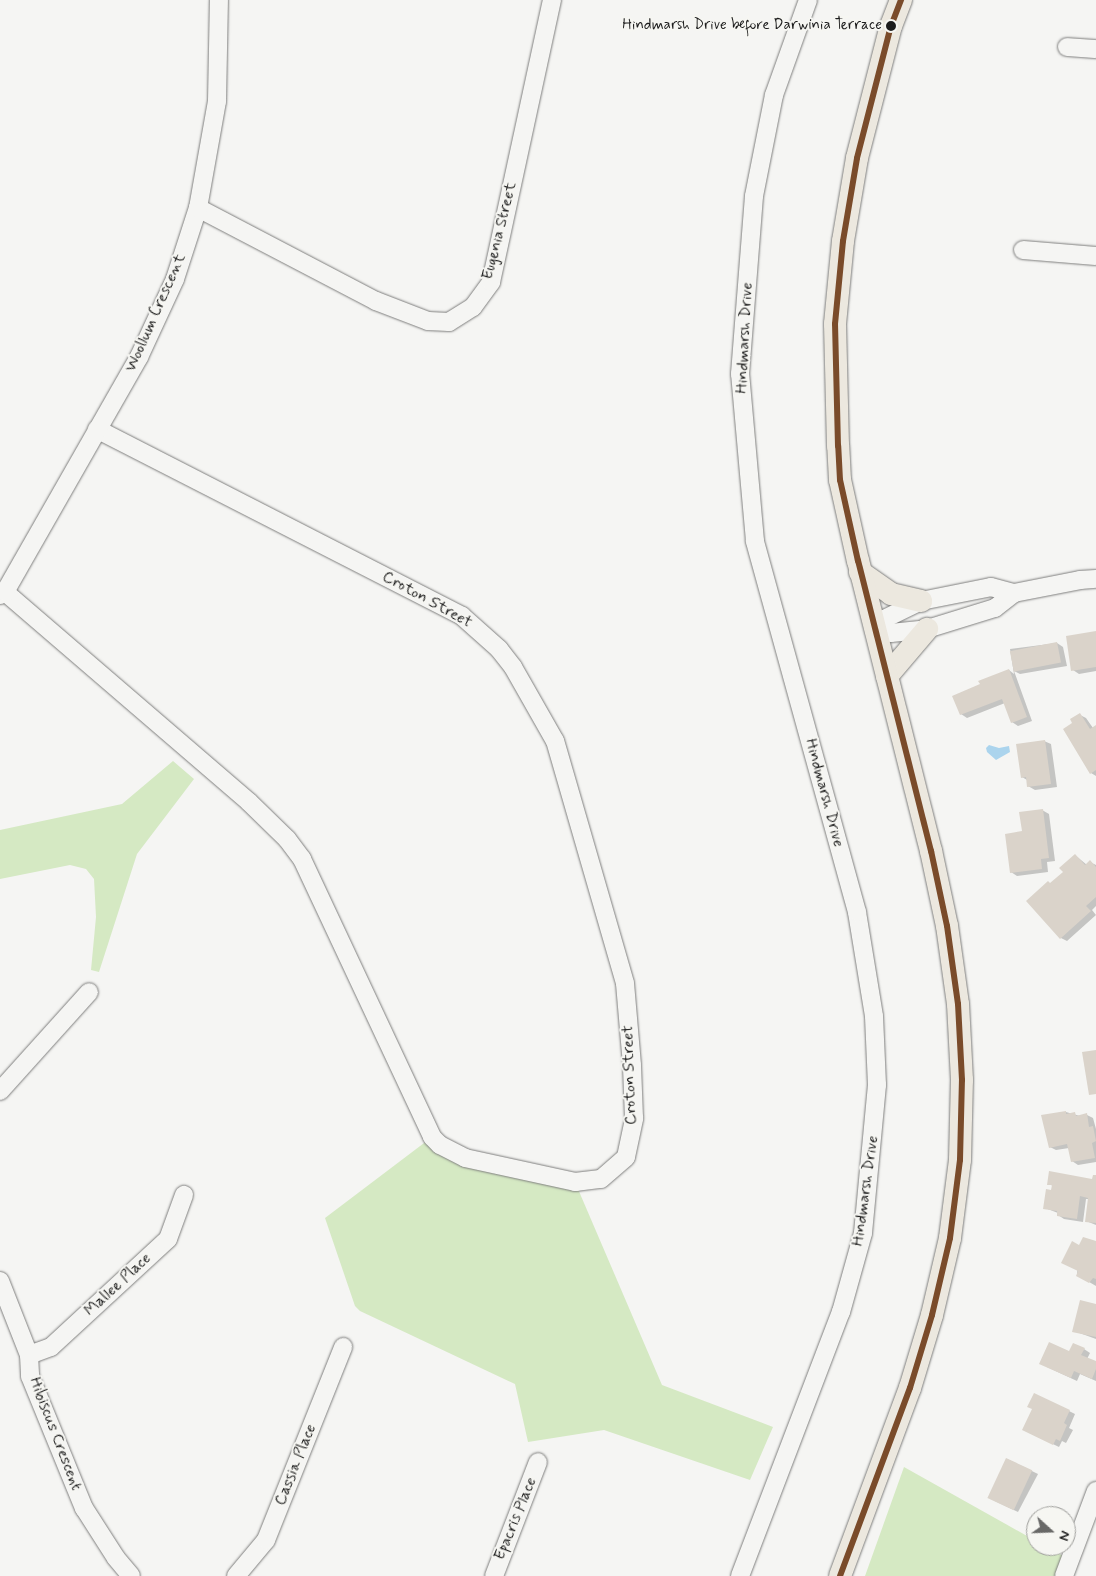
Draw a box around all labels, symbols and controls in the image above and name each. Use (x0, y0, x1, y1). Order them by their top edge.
place label: Hindmarsh Drive before Darwinia Terrace (621, 17, 882, 35)
marker: Hindmarsh Drive before Darwinia Terrace (886, 21, 896, 31)
street label: Eugenia Street (479, 180, 521, 282)
street label: Woollum Crescent (122, 254, 190, 372)
street label: Hindmarsh Drive (732, 282, 758, 394)
street label: Croton Street (379, 568, 475, 632)
street label: Hindmarsh Drive (800, 737, 848, 849)
street label: Croton Street (619, 1025, 641, 1125)
street label: Hindmarsh Drive (849, 1134, 883, 1248)
street label: Mallee Place (81, 1249, 155, 1321)
street label: Hibiscus Crescent (24, 1374, 86, 1494)
street label: Cassia Place (271, 1422, 321, 1508)
street label: Epacris Place (491, 1475, 541, 1563)
north arrow (1026, 1506, 1076, 1556)
text: N (1054, 1528, 1074, 1543)

